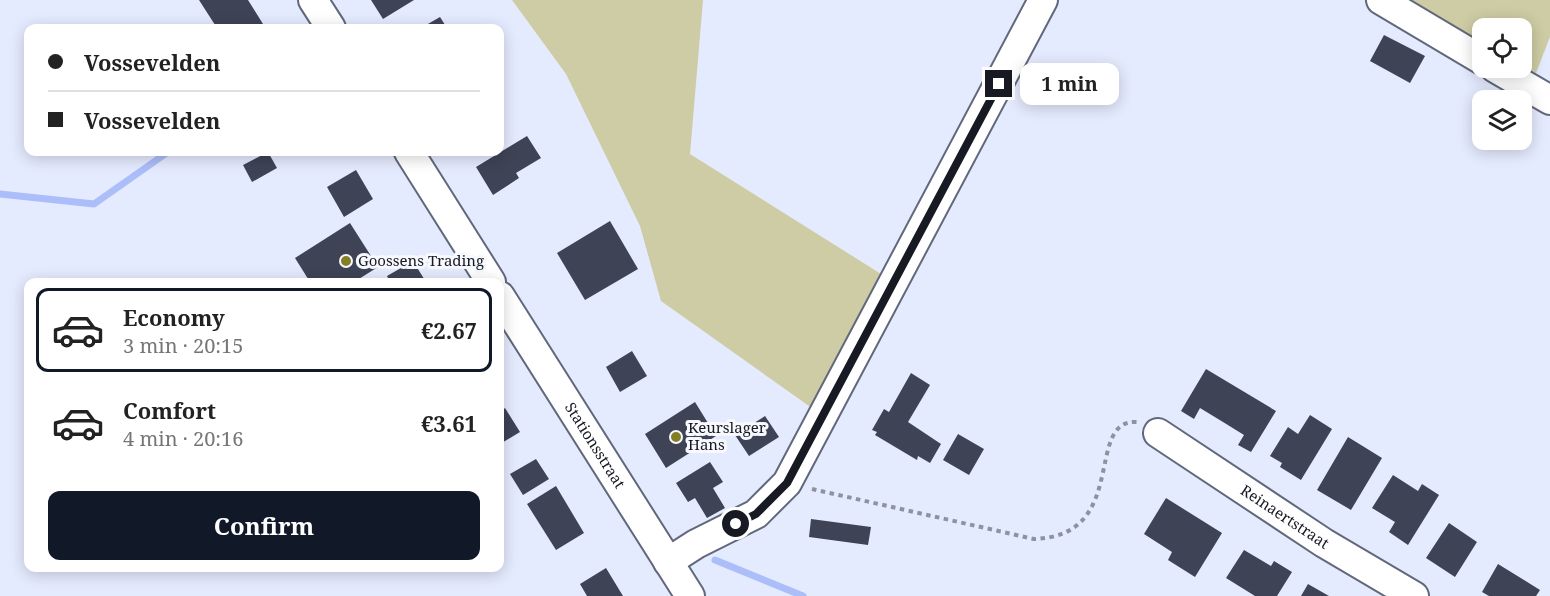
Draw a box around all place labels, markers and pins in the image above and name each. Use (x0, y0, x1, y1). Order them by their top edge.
place label: Goossens Trading (358, 250, 484, 270)
marker: Goossens Trading (339, 254, 353, 268)
place label: Keurslager Hans (688, 417, 766, 454)
marker: Keurslager Hans (669, 430, 683, 444)

